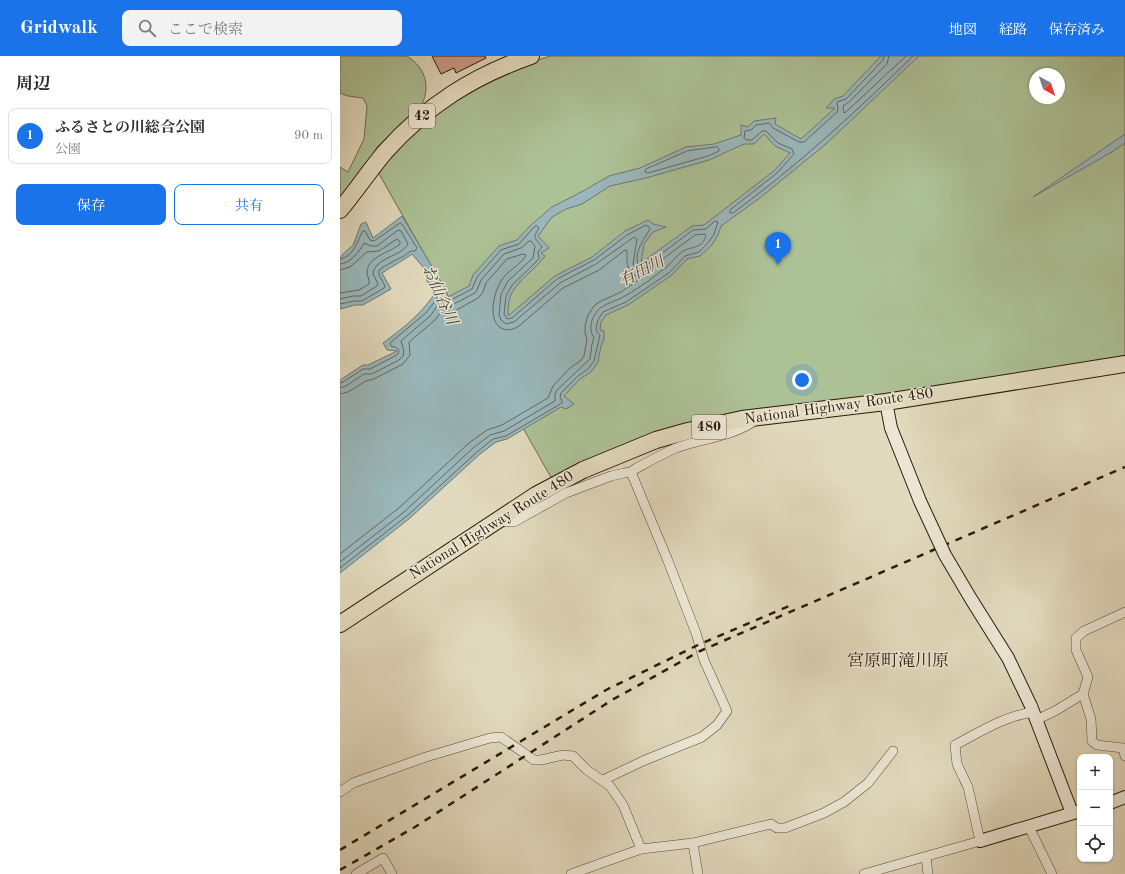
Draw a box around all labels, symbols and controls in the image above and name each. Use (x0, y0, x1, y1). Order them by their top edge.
search box (122, 10, 402, 46)
icon: search (136, 17, 158, 39)
text: Gridwalk (20, 19, 98, 38)
text: ここで検索 (168, 23, 243, 38)
text: 地図 (949, 23, 977, 37)
text: 経路 (999, 23, 1027, 37)
text: 保存済み (1049, 23, 1105, 37)
north arrow (1029, 68, 1065, 104)
text: 周辺 (16, 76, 50, 93)
road number: 42 (409, 104, 435, 128)
text: ふるさとの川総合公園 (55, 121, 205, 136)
text: 1 (26, 129, 34, 142)
text: 90 m (294, 129, 323, 142)
text: 公園 (55, 143, 81, 156)
button: 保存 (16, 184, 166, 225)
button: 共有 (174, 184, 324, 225)
pin: 1 (765, 232, 791, 265)
water label: 有田川 (616, 251, 669, 290)
water label: お仙谷川 (419, 262, 462, 329)
your location (792, 370, 812, 390)
street label: National Highway Route 480 (744, 386, 934, 428)
road number: 480 (692, 415, 726, 439)
street label: National Highway Route 480 (407, 469, 577, 583)
district label: 宮原町滝川原 (847, 651, 949, 670)
map controls (1077, 754, 1113, 862)
button: + (1077, 754, 1113, 790)
button: − (1077, 790, 1113, 826)
button: locate (1077, 826, 1113, 862)

